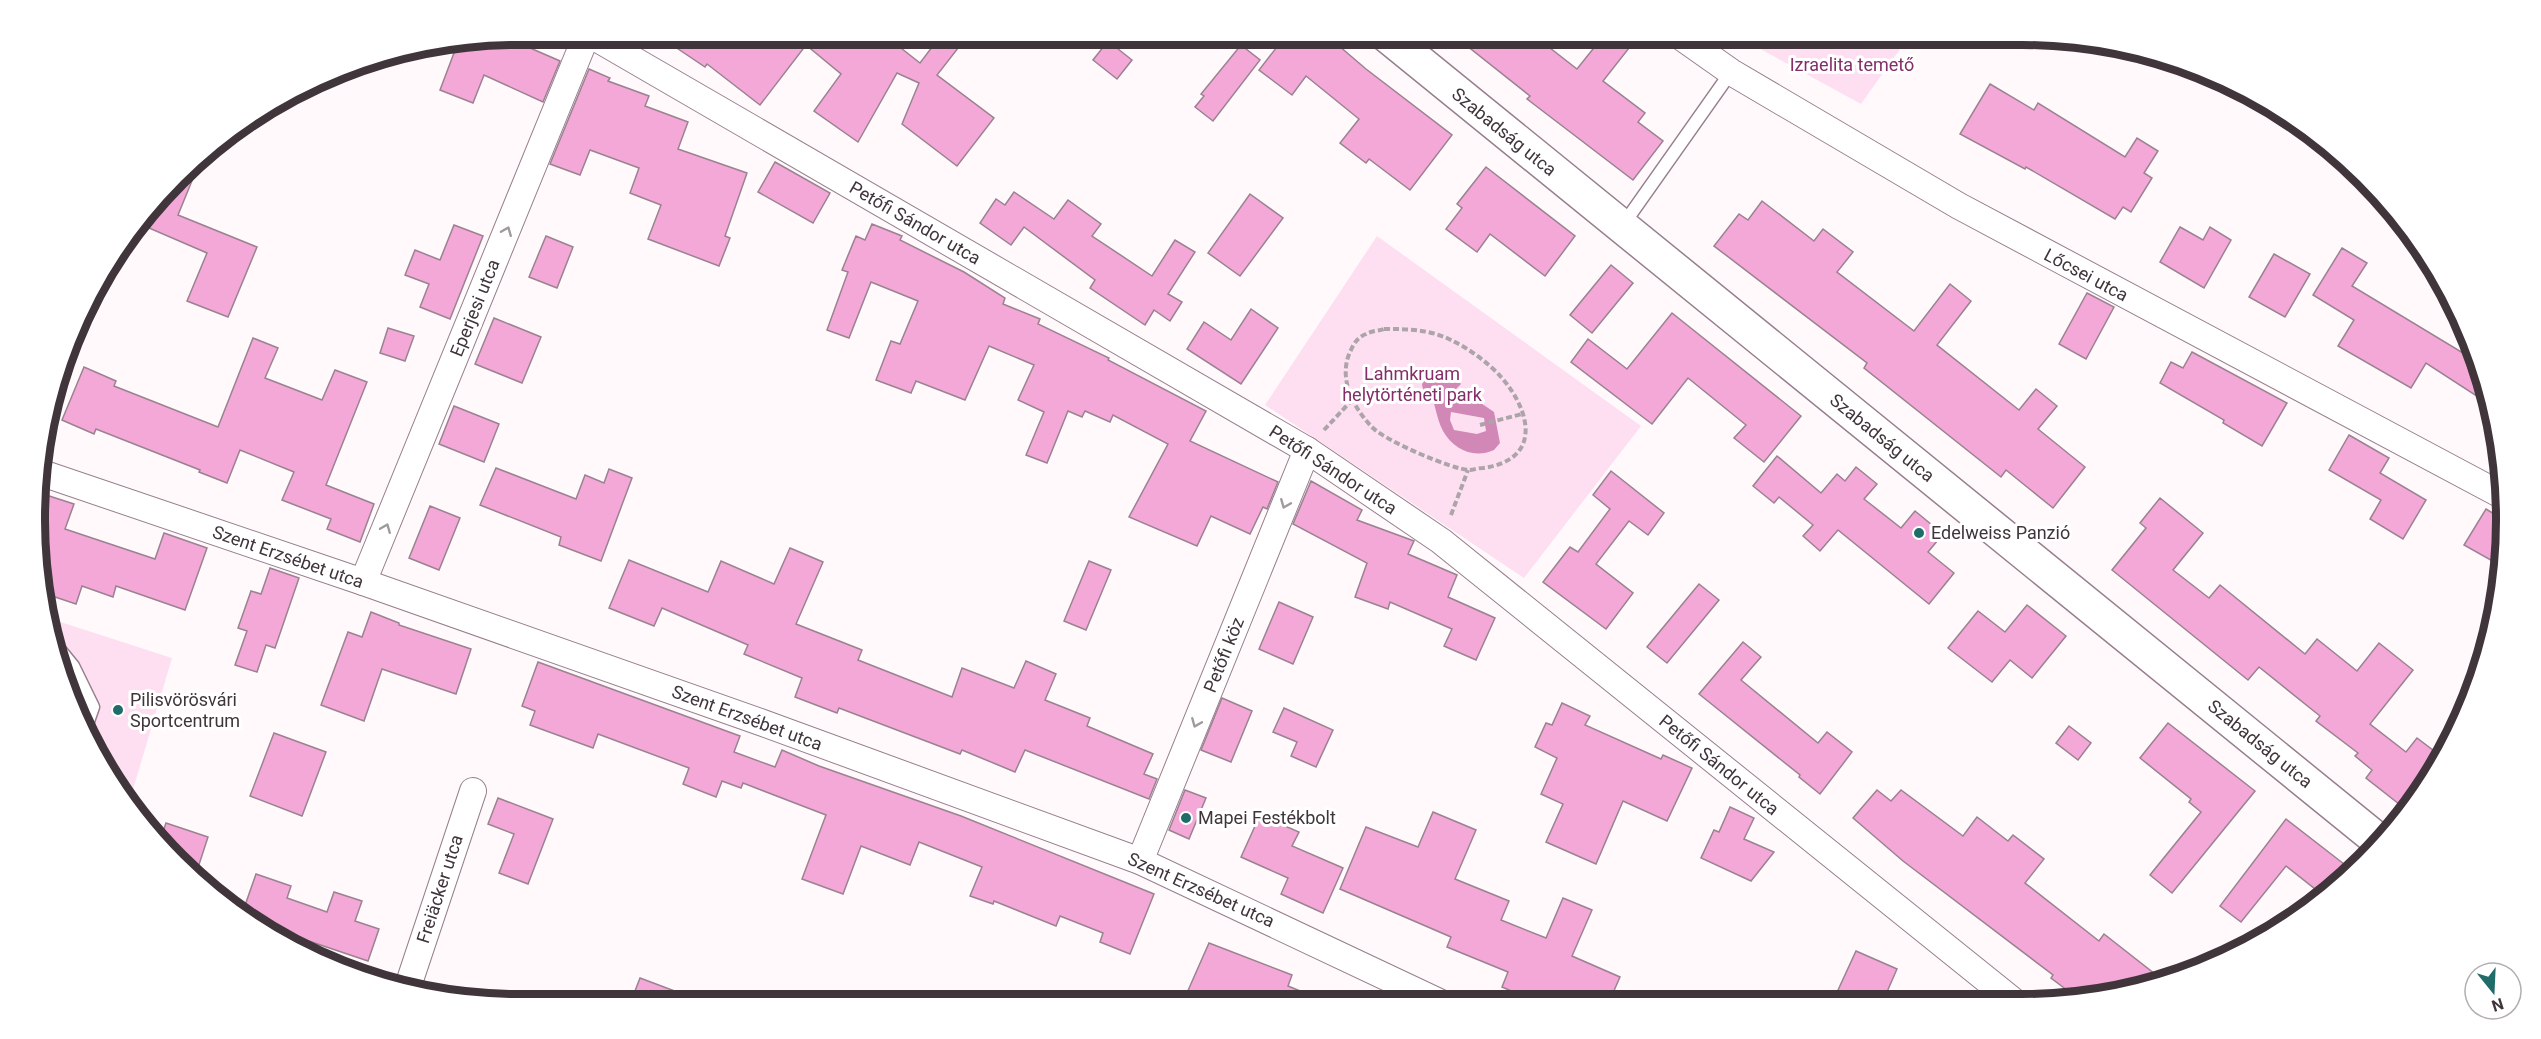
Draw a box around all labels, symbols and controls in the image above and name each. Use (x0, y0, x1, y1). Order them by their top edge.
park label: Izraelita temető (1790, 54, 1914, 75)
street label: Szabadság utca (1448, 83, 1561, 180)
street label: Petőfi Sándor utca (846, 177, 984, 269)
one-way arrow (500, 226, 512, 237)
street label: Lőcsei utca (2041, 244, 2132, 305)
street label: Eperjesi utca (446, 256, 504, 359)
park label: Lahmkruam helytörténeti park (1342, 363, 1483, 405)
street label: Szabadság utca (1826, 389, 1939, 486)
street label: Petőfi Sándor utca (1266, 421, 1401, 519)
one-way arrow (1280, 497, 1292, 508)
street label: Szent Erzsébet utca (210, 521, 366, 592)
place label: Edelweiss Panzió (1931, 522, 2070, 543)
one-way arrow (379, 523, 391, 534)
marker: Edelweiss Panzió (1912, 526, 1926, 540)
street label: Petőfi köz (1199, 614, 1248, 696)
street label: Szent Erzsébet utca (669, 681, 825, 754)
place label: Pilisvörösvári Sportcentrum (130, 689, 240, 731)
street label: Szabadság utca (2204, 695, 2317, 792)
marker: Pilisvörösvári Sportcentrum (111, 703, 125, 717)
street label: Petőfi Sándor utca (1655, 710, 1783, 819)
one-way arrow (1191, 717, 1203, 728)
place label: Mapei Festékbolt (1198, 807, 1336, 828)
marker: Mapei Festékbolt (1179, 811, 1193, 825)
street label: Freiäcker utca (412, 832, 467, 946)
street label: Szent Erzsébet utca (1125, 848, 1278, 931)
north arrow (2463, 961, 2523, 1021)
text: N (2489, 994, 2506, 1016)

